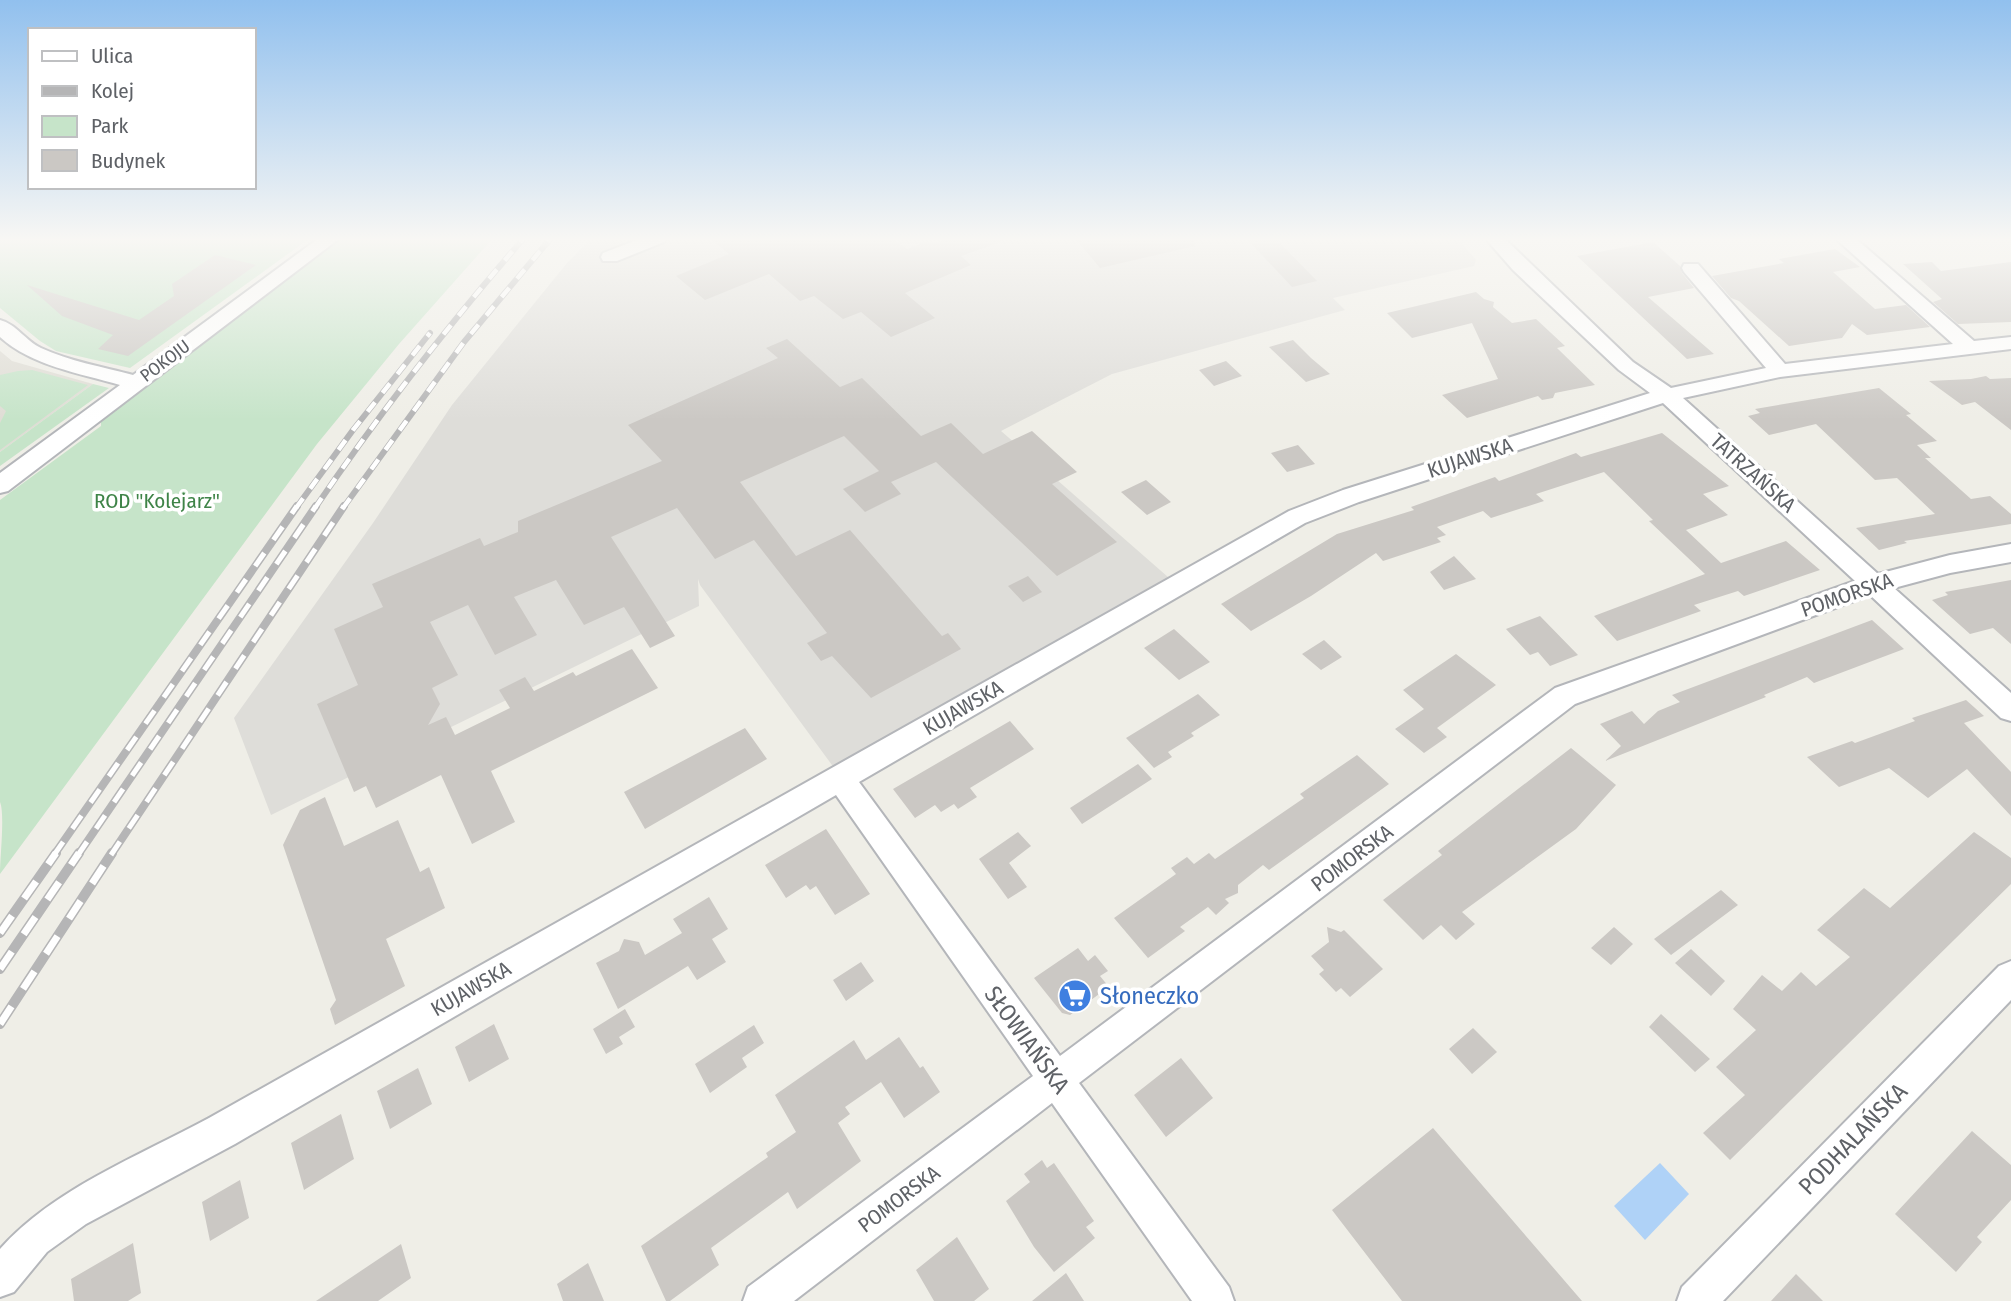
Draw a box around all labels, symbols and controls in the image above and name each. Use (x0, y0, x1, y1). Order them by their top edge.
legend (28, 28, 256, 189)
text: Ulica (91, 43, 133, 69)
text: Kolej (91, 78, 134, 104)
text: Park (91, 113, 129, 139)
text: Budynek (91, 148, 166, 174)
street label: POKOJU (136, 335, 194, 387)
street label: TATRZAŃSKA (1705, 428, 1801, 518)
street label: KUJAWSKA (1424, 432, 1516, 484)
park label: ROD "Kolejarz" (94, 488, 220, 514)
street label: POMORSKA (1797, 567, 1897, 623)
street label: KUJAWSKA (918, 675, 1008, 741)
street label: POMORSKA (1306, 819, 1398, 897)
street label: KUJAWSKA (426, 956, 516, 1022)
supermarket icon: Słoneczko (1056, 977, 1094, 1015)
street label: SŁOWIAŃSKA (979, 980, 1076, 1099)
place label: Słoneczko (1100, 982, 1199, 1010)
street label: PODHALAŃSKA (1792, 1077, 1913, 1200)
street label: POMORSKA (853, 1160, 945, 1238)

